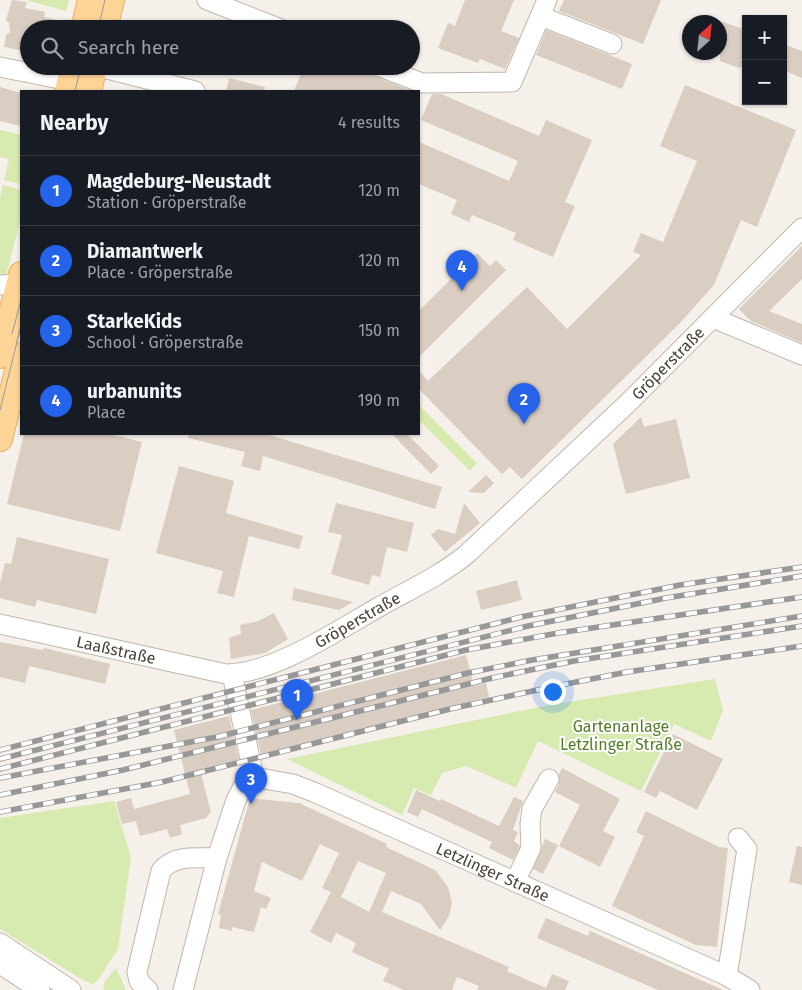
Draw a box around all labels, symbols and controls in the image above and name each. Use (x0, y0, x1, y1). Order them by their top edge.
north arrow (682, 15, 727, 60)
map controls (742, 15, 787, 105)
button: + (742, 15, 787, 60)
search box (20, 20, 420, 75)
icon: search (38, 34, 66, 62)
text: Search here (78, 36, 179, 59)
button: − (742, 60, 787, 105)
text: Nearby (40, 110, 108, 136)
text: 4 results (338, 113, 400, 132)
text: Magdeburg-Neustadt (87, 170, 271, 193)
text: 1 (52, 181, 60, 200)
text: 120 m (358, 181, 400, 200)
text: Station · Gröperstraße (87, 193, 247, 212)
text: Diamantwerk (87, 240, 203, 263)
pin: 4 (446, 250, 478, 291)
text: 2 (52, 251, 60, 270)
text: 120 m (358, 251, 400, 270)
text: Place · Gröperstraße (87, 263, 233, 282)
text: StarkeKids (87, 310, 182, 333)
text: 3 (52, 321, 60, 340)
text: 150 m (358, 321, 400, 340)
street label: Gröperstraße (628, 323, 708, 404)
text: School · Gröperstraße (87, 333, 244, 352)
text: urbanunits (87, 380, 182, 403)
pin: 2 (508, 383, 540, 424)
text: 4 (51, 391, 61, 410)
text: 190 m (358, 391, 400, 410)
text: Place (87, 403, 126, 422)
street label: Gröperstraße (312, 588, 404, 652)
street label: Laaßstraße (75, 632, 157, 668)
pin: 1 (281, 679, 313, 720)
your location (540, 679, 566, 705)
park label: Gartenanlage Letzlinger Straße (560, 717, 682, 754)
pin: 3 (235, 763, 267, 804)
street label: Letzlinger Straße (433, 839, 552, 906)

